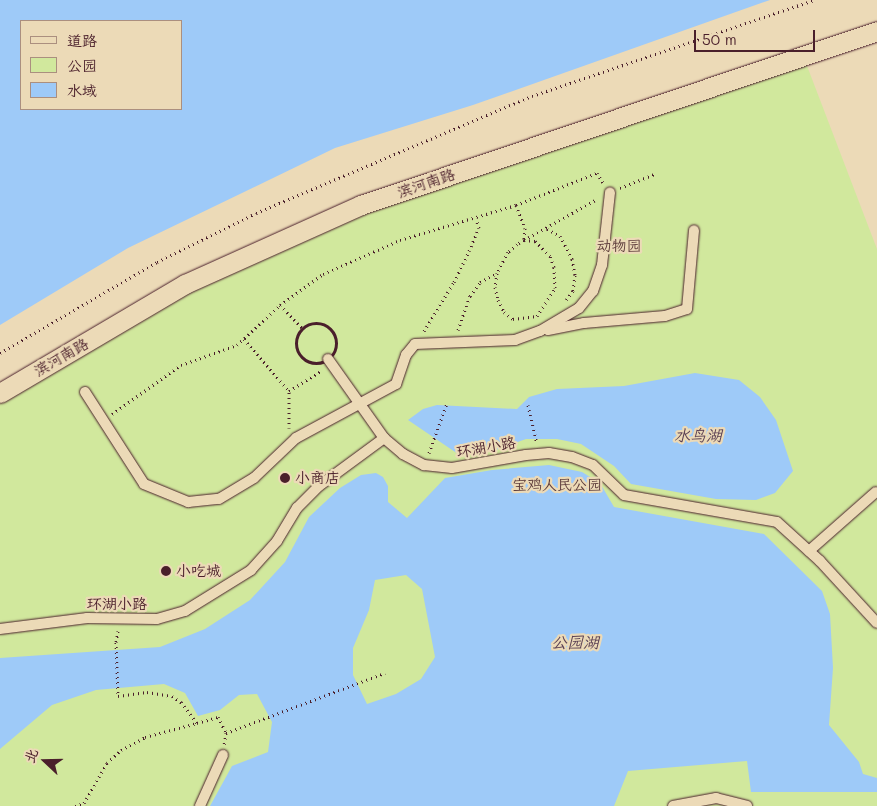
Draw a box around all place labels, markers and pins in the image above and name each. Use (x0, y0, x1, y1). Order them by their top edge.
place label: 小商店 (295, 469, 340, 487)
marker: 小商店 (279, 472, 291, 484)
place label: 小吃城 (176, 562, 221, 580)
marker: 小吃城 (160, 565, 172, 577)

